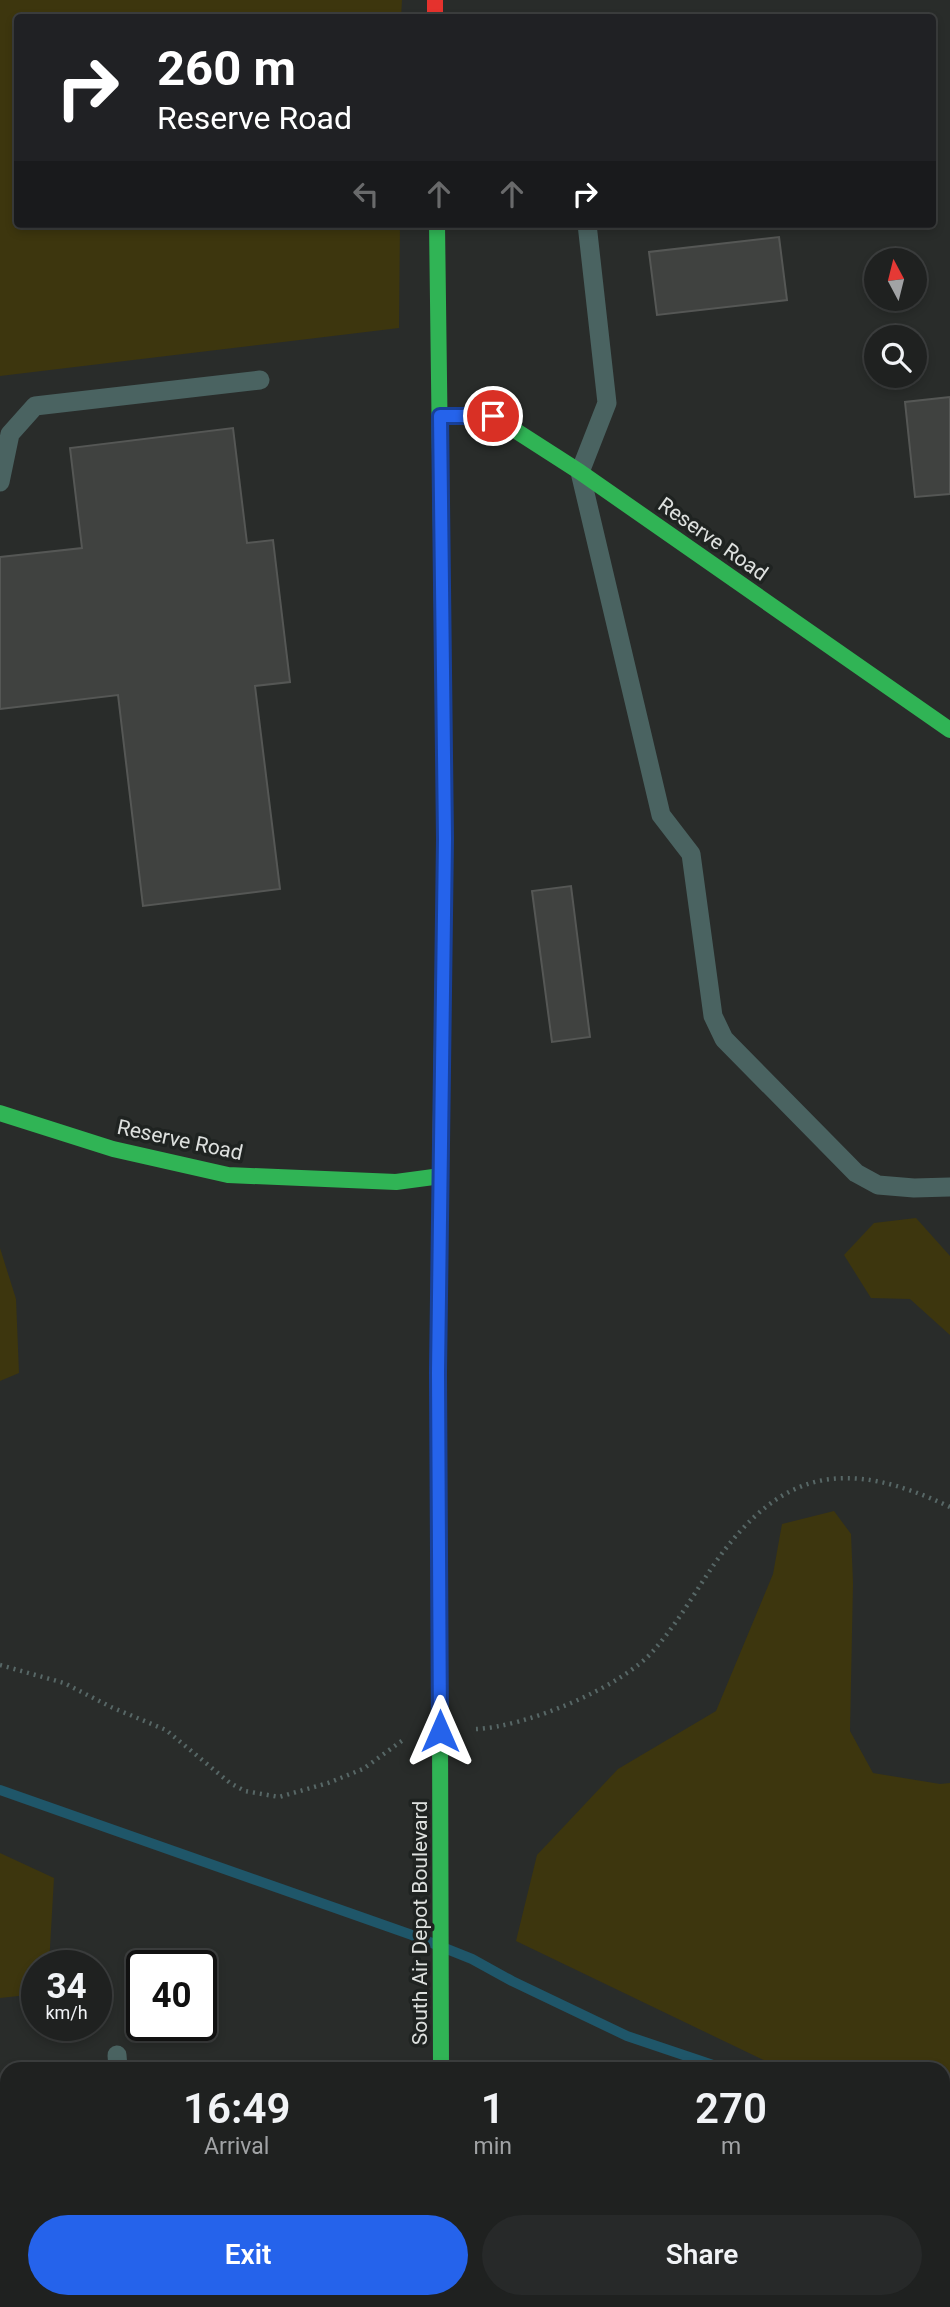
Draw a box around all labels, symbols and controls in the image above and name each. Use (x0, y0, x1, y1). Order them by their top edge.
text: 260 m (157, 40, 296, 97)
icon: right (42, 42, 133, 133)
text: Reserve Road (157, 99, 352, 137)
icon: left (347, 175, 385, 213)
icon: ahead (420, 175, 458, 213)
icon: ahead (493, 175, 531, 213)
icon: right (566, 175, 604, 213)
north arrow (864, 248, 928, 312)
map controls (864, 248, 927, 388)
button: search (864, 325, 927, 388)
pin (463, 386, 523, 446)
icon: arrive (474, 397, 512, 435)
street label: Reserve Road (654, 492, 772, 586)
street label: Reserve Road (115, 1115, 245, 1165)
position arrow (403, 1694, 477, 1768)
street label: South Air Depot Boulevard (408, 1801, 432, 2045)
speed limit sign: 40 (126, 1950, 217, 2041)
text: 34 (46, 1966, 87, 2007)
text: km/h (45, 2002, 88, 2023)
text: 16:49 (183, 2084, 290, 2133)
text: 1 (481, 2084, 505, 2133)
text: 270 (695, 2084, 767, 2133)
text: Arrival (204, 2133, 269, 2160)
text: min (473, 2133, 512, 2160)
text: m (721, 2133, 741, 2160)
button: Exit (28, 2215, 468, 2295)
button: Share (482, 2215, 922, 2295)

